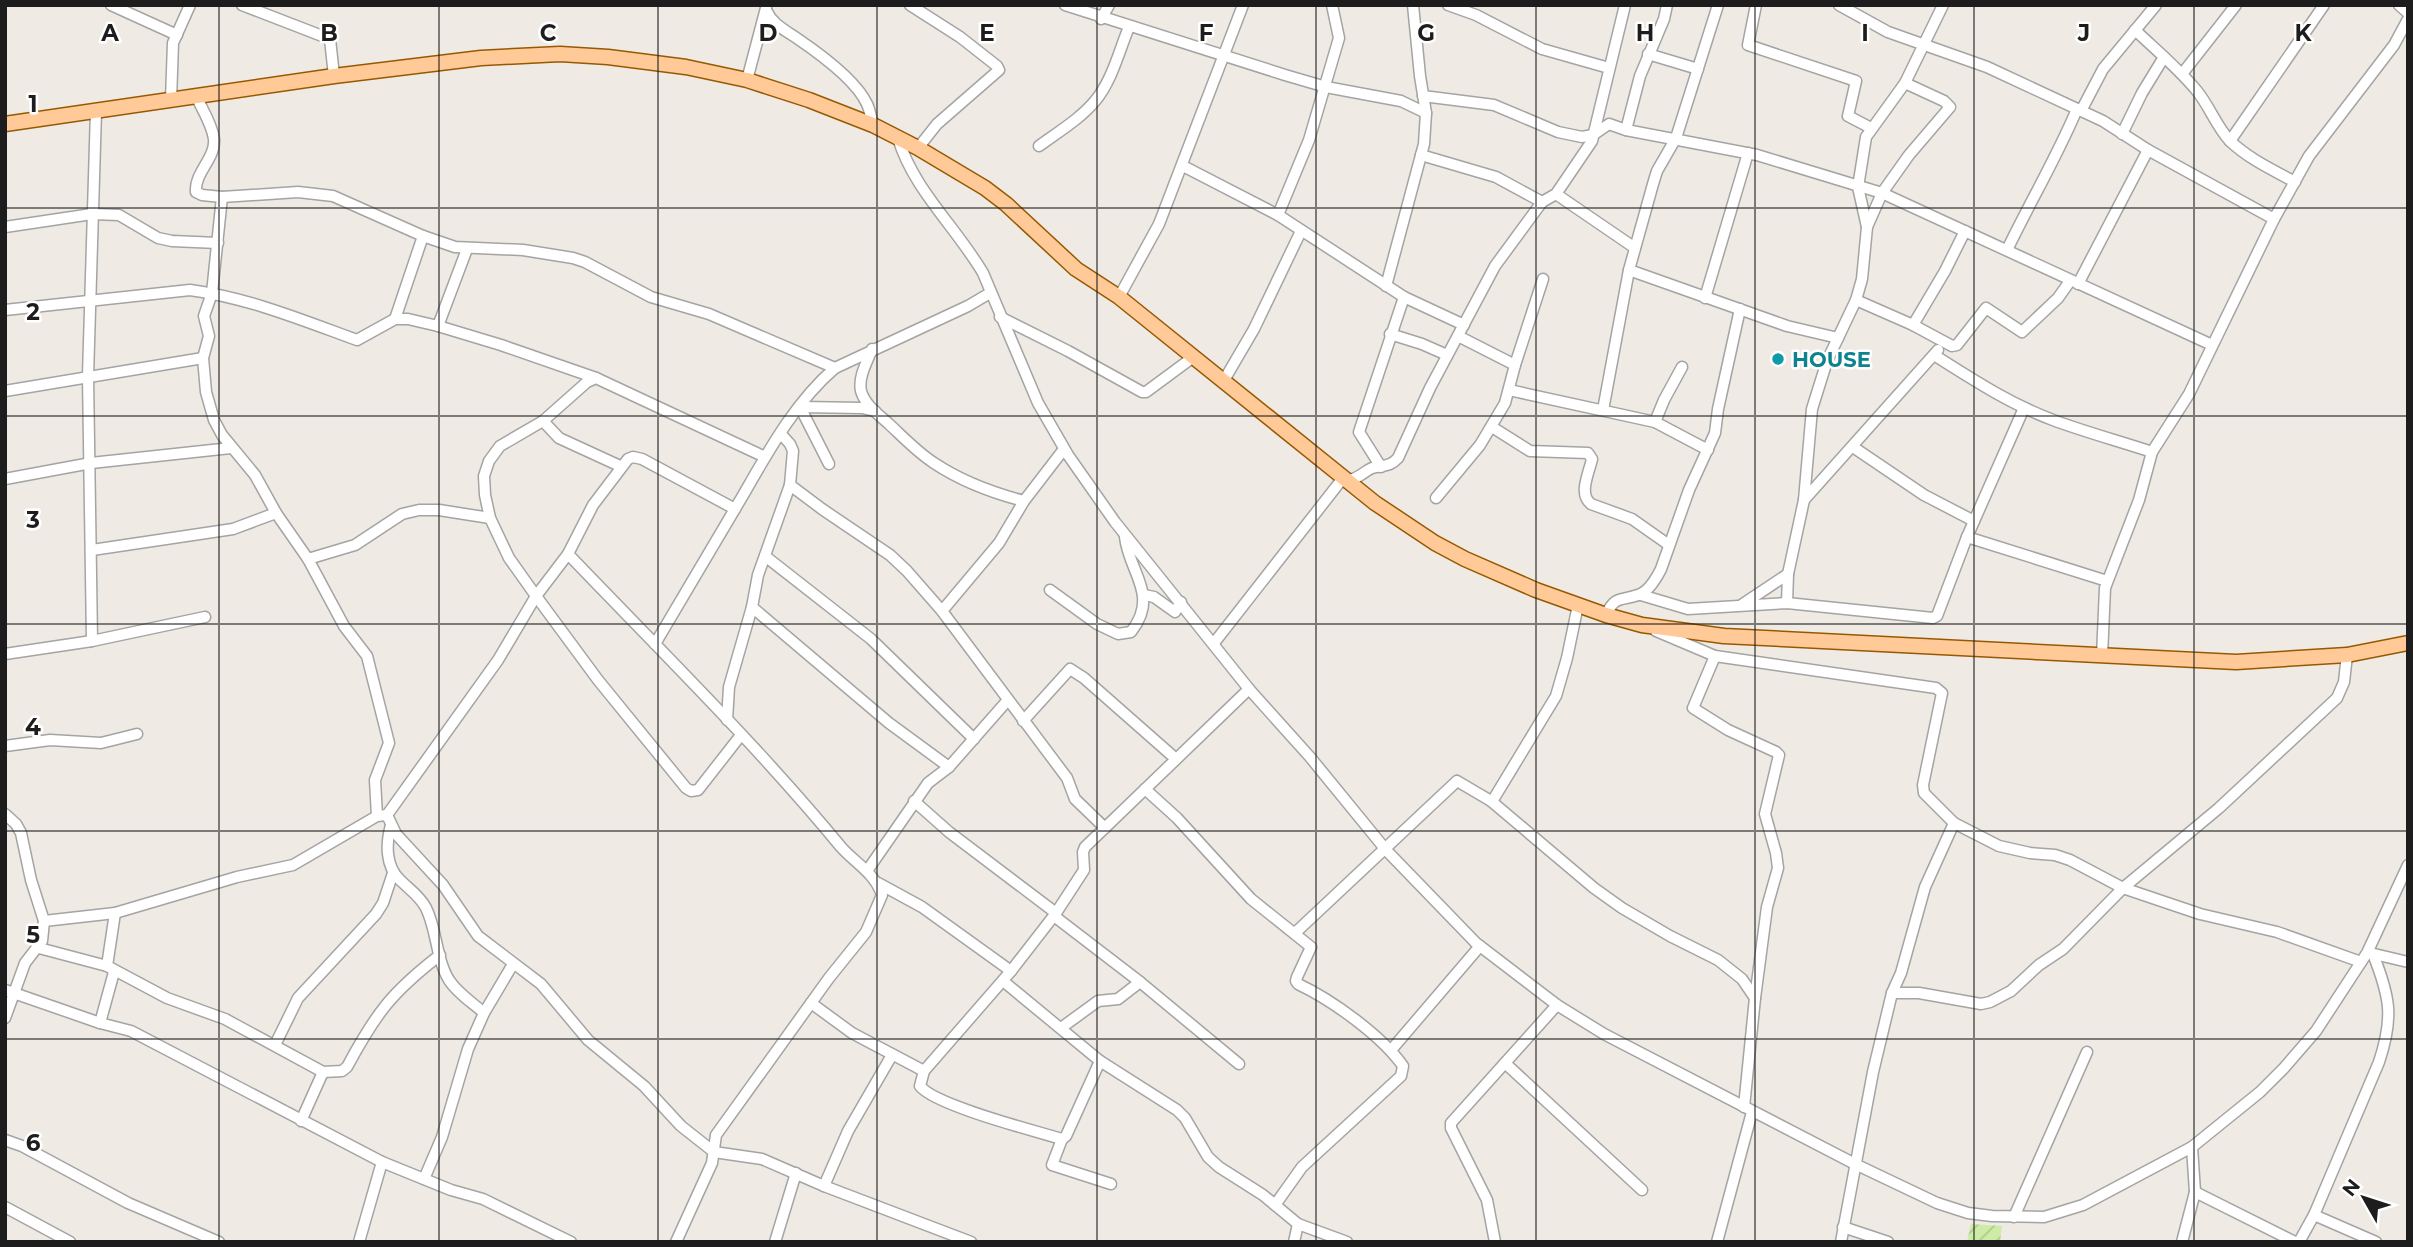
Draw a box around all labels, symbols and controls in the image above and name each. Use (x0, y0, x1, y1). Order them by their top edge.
text: A (100, 19, 119, 47)
text: B (320, 19, 338, 47)
text: C (540, 19, 557, 47)
text: D (759, 19, 778, 47)
text: E (979, 19, 995, 47)
text: F (1199, 19, 1214, 47)
text: G (1417, 19, 1435, 47)
text: H (1636, 19, 1654, 47)
text: I (1861, 19, 1869, 47)
text: J (2077, 19, 2090, 47)
text: K (2294, 19, 2312, 47)
text: 1 (28, 90, 38, 118)
text: 2 (26, 298, 40, 326)
place label: HOUSE (1792, 347, 1871, 372)
marker: HOUSE (1770, 351, 1786, 367)
text: 3 (25, 506, 40, 534)
text: 4 (25, 713, 41, 741)
text: 5 (26, 921, 40, 949)
text: 6 (26, 1129, 41, 1157)
north arrow (2329, 1163, 2399, 1233)
text: N (2337, 1174, 2365, 1201)

